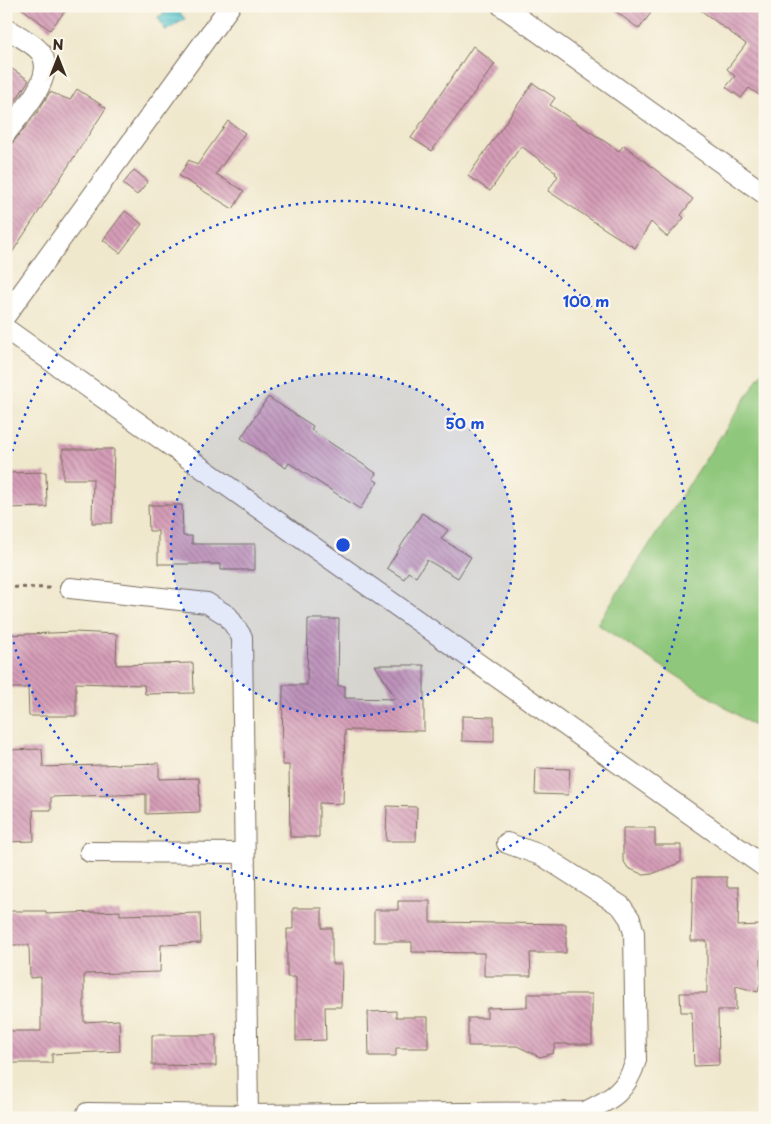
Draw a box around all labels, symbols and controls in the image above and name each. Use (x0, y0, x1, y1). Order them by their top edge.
north arrow (32, 32, 82, 82)
text: N (52, 34, 64, 55)
text: 100 m (563, 289, 609, 312)
text: 50 m (446, 411, 484, 434)
centre of rings (334, 536, 352, 554)

